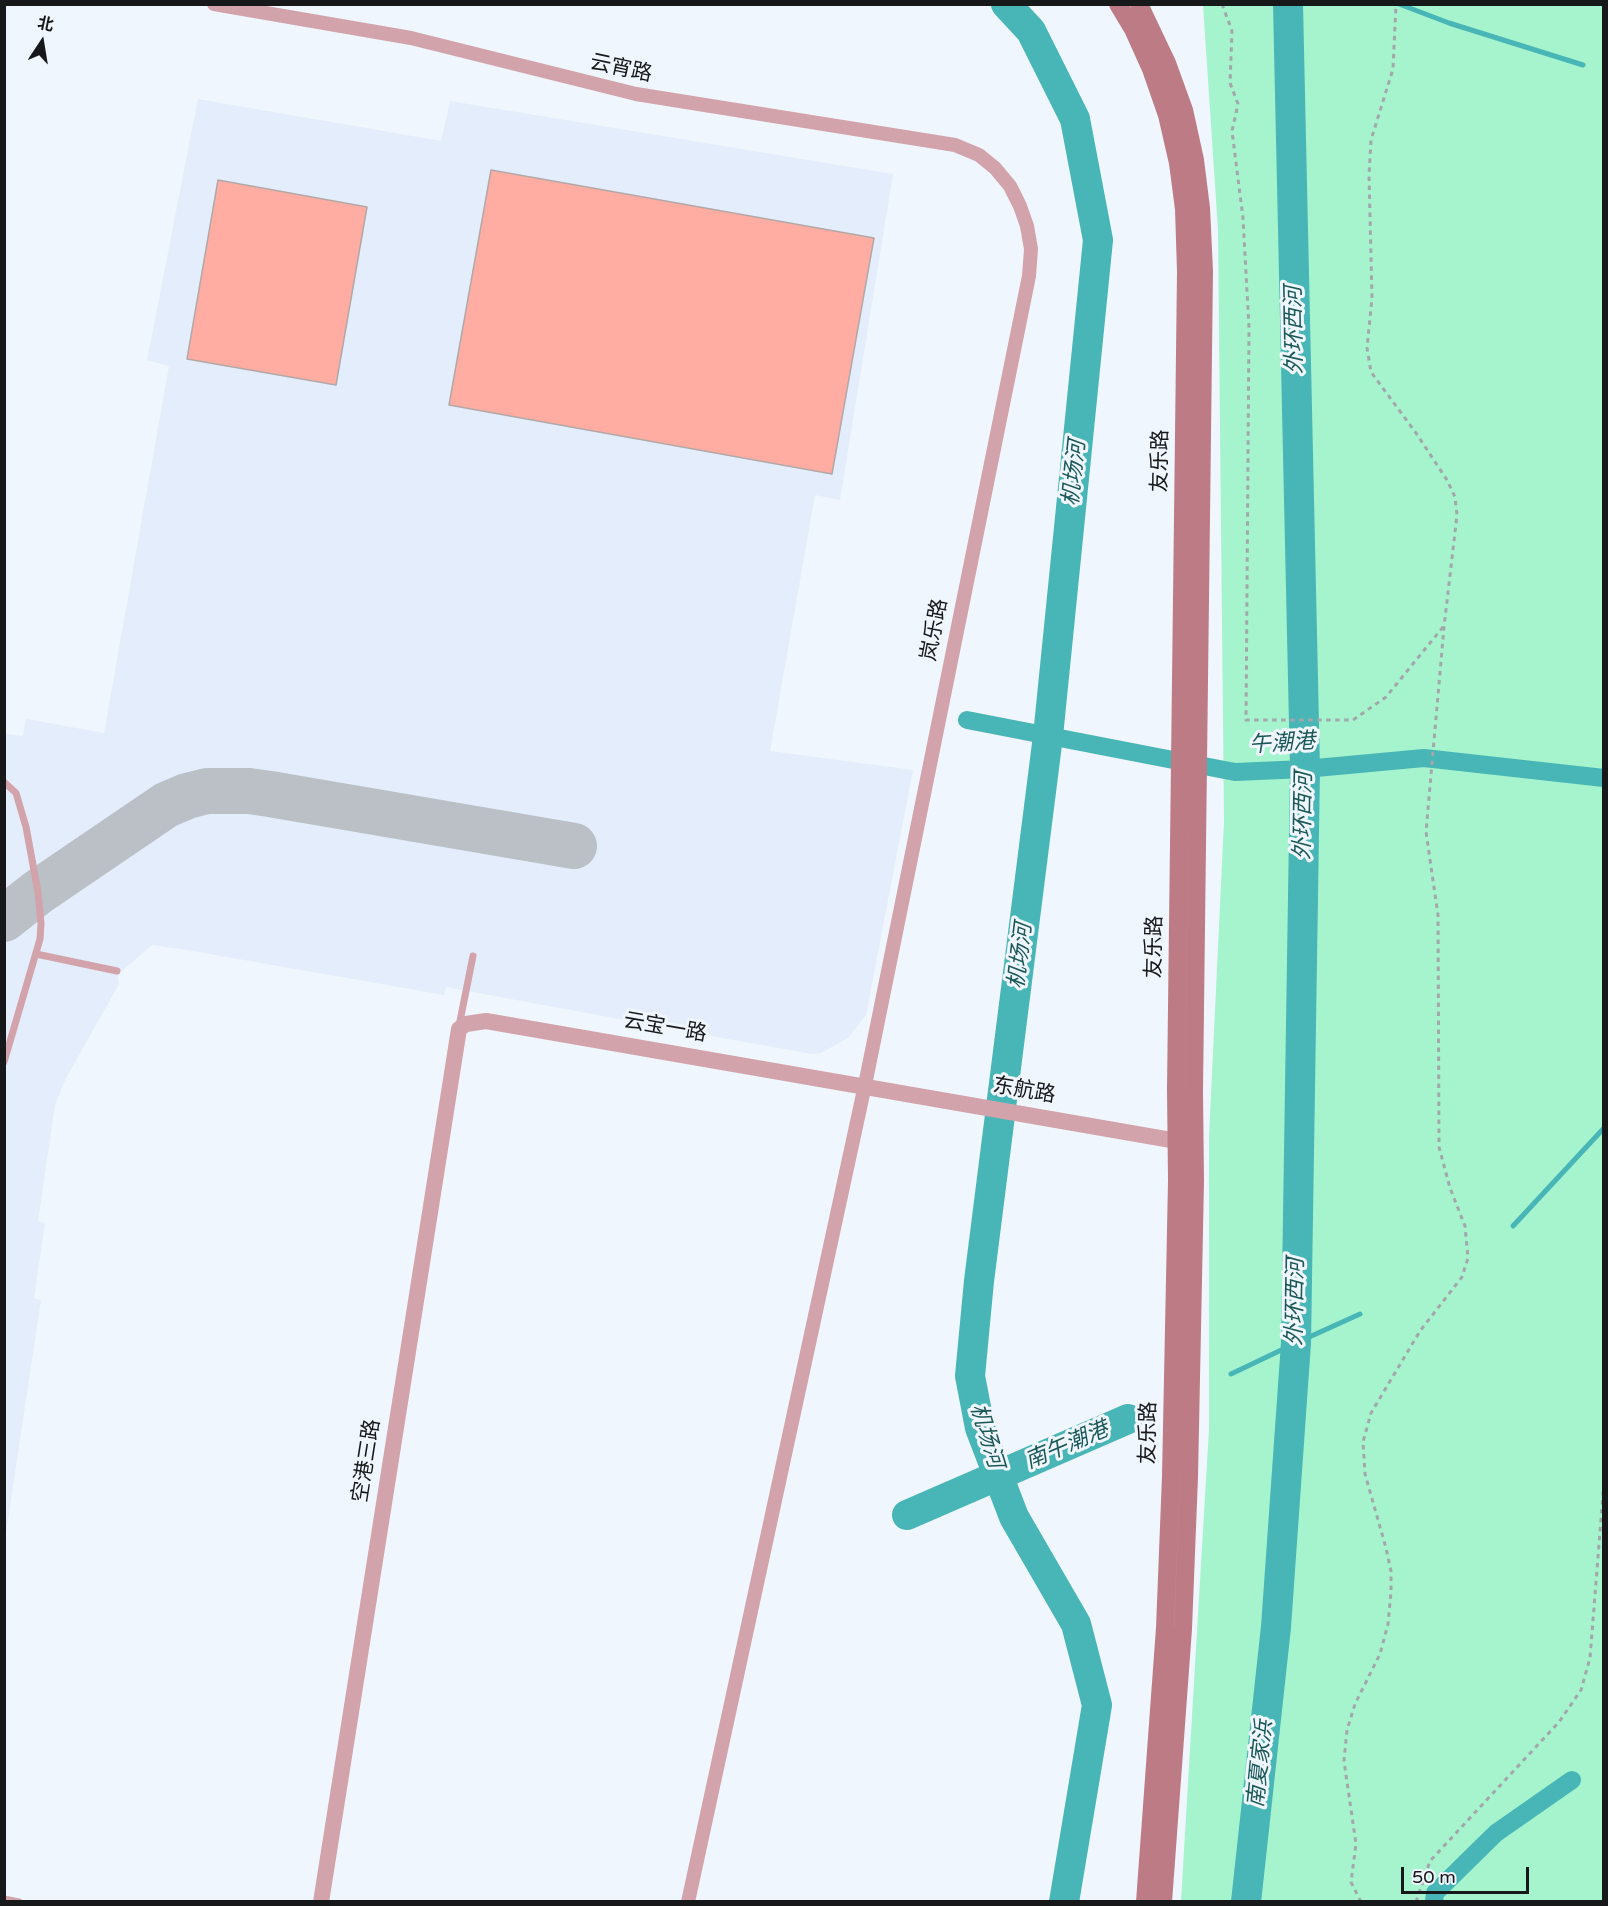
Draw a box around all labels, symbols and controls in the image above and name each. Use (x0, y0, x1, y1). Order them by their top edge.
north arrow (12, 12, 72, 72)
text: 北 (36, 13, 56, 36)
street label: 云宵路 (588, 50, 654, 88)
water label: 外环西河 (1281, 286, 1309, 374)
street label: 友乐路 (1148, 429, 1174, 493)
water label: 机场河 (1058, 439, 1092, 507)
street label: 岚乐路 (917, 597, 953, 663)
water label: 午潮港 (1248, 729, 1316, 759)
water label: 外环西河 (1290, 772, 1318, 860)
street label: 友乐路 (1142, 915, 1168, 979)
water label: 机场河 (1004, 922, 1038, 990)
street label: 云宝一路 (621, 1008, 709, 1048)
street label: 东航路 (991, 1073, 1057, 1109)
water label: 外环西河 (1282, 1258, 1310, 1346)
water label: 机场河 (964, 1401, 1008, 1471)
street label: 友乐路 (1136, 1401, 1162, 1465)
water label: 南午潮港 (1021, 1417, 1113, 1475)
street label: 空港三路 (348, 1418, 386, 1504)
water label: 南夏家浜 (1243, 1719, 1279, 1809)
scale bar (1404, 1855, 1532, 1893)
text: 50 m (1412, 1866, 1456, 1888)

